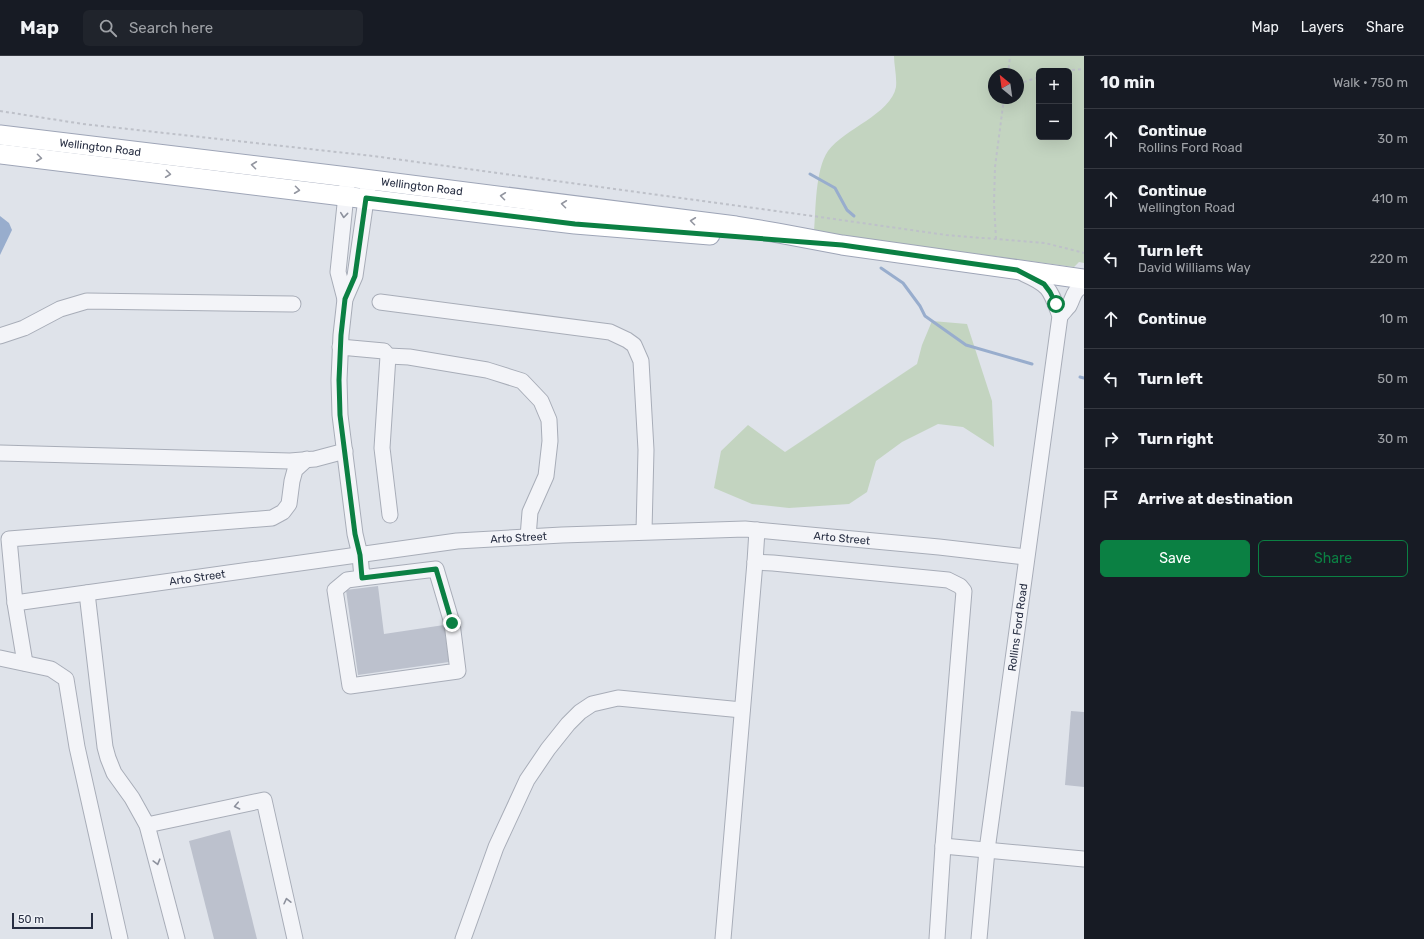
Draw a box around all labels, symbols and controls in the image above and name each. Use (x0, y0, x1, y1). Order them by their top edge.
search box (83, 10, 363, 46)
text: Map (20, 16, 59, 39)
icon: search (97, 17, 119, 39)
text: Search here (129, 19, 213, 37)
text: Map (1252, 19, 1279, 36)
text: Layers (1301, 19, 1344, 36)
text: Share (1366, 19, 1404, 36)
north arrow (988, 68, 1024, 104)
map controls (1036, 68, 1072, 140)
button: + (1036, 68, 1072, 104)
text: 10 min (1100, 72, 1155, 92)
text: Walk · 750 m (1333, 75, 1408, 90)
button: − (1036, 104, 1072, 140)
text: Continue (1138, 122, 1207, 140)
icon: ahead (1100, 128, 1122, 150)
text: 30 m (1377, 131, 1408, 146)
street label: Wellington Road (59, 136, 142, 159)
text: Rollins Ford Road (1138, 140, 1243, 155)
one-way arrow (36, 153, 42, 162)
one-way arrow (251, 161, 257, 170)
one-way arrow (165, 169, 171, 178)
street label: Wellington Road (380, 175, 463, 198)
text: Continue (1138, 182, 1207, 200)
one-way arrow (294, 185, 300, 194)
icon: ahead (1100, 188, 1122, 210)
text: 410 m (1372, 191, 1408, 206)
one-way arrow (500, 192, 506, 201)
one-way arrow (561, 200, 567, 209)
text: Wellington Road (1138, 200, 1235, 215)
one-way arrow (340, 212, 349, 218)
one-way arrow (690, 217, 696, 226)
text: Turn left (1138, 242, 1203, 260)
icon: left (1100, 248, 1122, 270)
text: 220 m (1370, 251, 1408, 266)
text: David Williams Way (1138, 260, 1251, 275)
route start (1047, 295, 1065, 313)
icon: ahead (1100, 308, 1122, 330)
text: Continue (1138, 310, 1207, 328)
text: 10 m (1379, 311, 1408, 326)
icon: left (1100, 368, 1122, 390)
text: Turn left (1138, 370, 1203, 388)
text: 50 m (1377, 371, 1408, 386)
icon: right (1100, 428, 1122, 450)
text: Turn right (1138, 430, 1213, 448)
text: 30 m (1377, 431, 1408, 446)
icon: arrive (1100, 488, 1122, 510)
text: Arrive at destination (1138, 490, 1293, 508)
street label: Arto Street (813, 529, 871, 548)
street label: Arto Street (490, 530, 548, 546)
button: Save (1100, 540, 1250, 577)
button: Share (1258, 540, 1408, 577)
street label: Arto Street (168, 567, 227, 588)
street label: Rollins Ford Road (1005, 583, 1030, 672)
route end (443, 614, 461, 632)
one-way arrow (234, 801, 241, 809)
one-way arrow (152, 859, 161, 866)
one-way arrow (283, 898, 291, 904)
scale bar (12, 911, 93, 930)
text: 50 m (18, 913, 44, 926)

